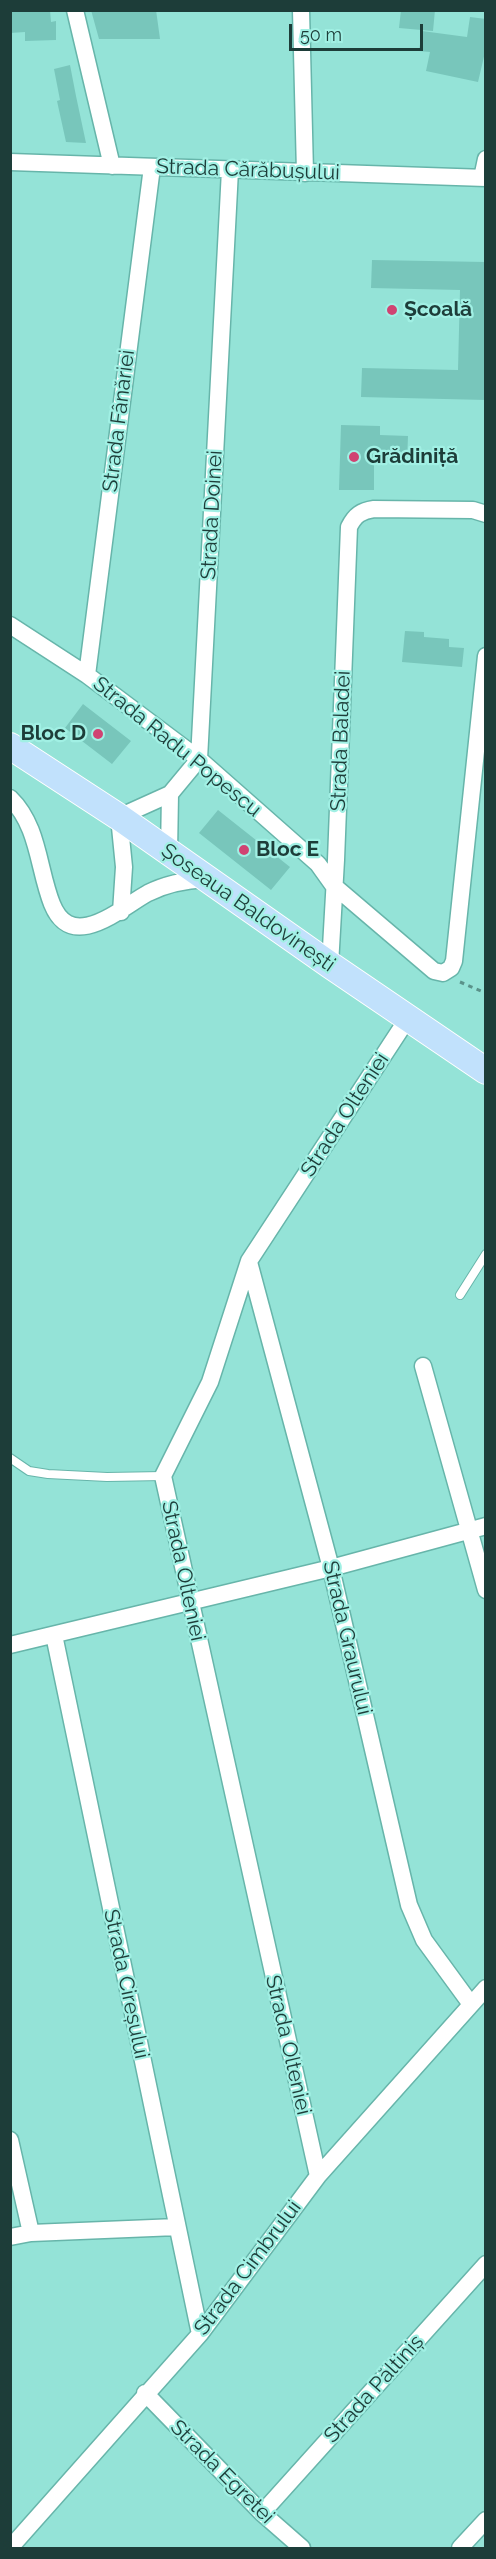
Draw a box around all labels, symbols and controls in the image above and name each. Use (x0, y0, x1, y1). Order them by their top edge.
scale bar (292, 12, 426, 50)
text: 50 m (300, 24, 342, 45)
street label: Strada Cărăbușului (156, 154, 340, 186)
place label: Școală (404, 297, 472, 323)
marker: Școală (385, 303, 399, 317)
street label: Strada Fânăriei (98, 348, 140, 494)
place label: Grădiniță (366, 444, 458, 470)
street label: Strada Doinei (196, 450, 228, 580)
marker: Grădiniță (347, 450, 361, 464)
street label: Strada Baladei (326, 670, 356, 812)
street label: Strada Radu Popescu (88, 671, 266, 823)
place label: Bloc D (20, 721, 86, 747)
marker: Bloc D (91, 727, 105, 741)
place label: Bloc E (256, 837, 319, 863)
street label: Șoseaua Baldovinești (156, 838, 340, 978)
marker: Bloc E (237, 843, 251, 857)
street label: Strada Olteniei (296, 1048, 394, 1182)
street label: Strada Olteniei (156, 1499, 210, 1643)
street label: Strada Graurului (317, 1559, 377, 1717)
street label: Strada Cireșului (98, 1907, 154, 2061)
street label: Strada Olteniei (260, 1973, 316, 2117)
street label: Strada Cimbrului (189, 2196, 307, 2340)
street label: Strada Păltiniș (319, 2330, 429, 2448)
street label: Strada Egretei (165, 2415, 279, 2529)

